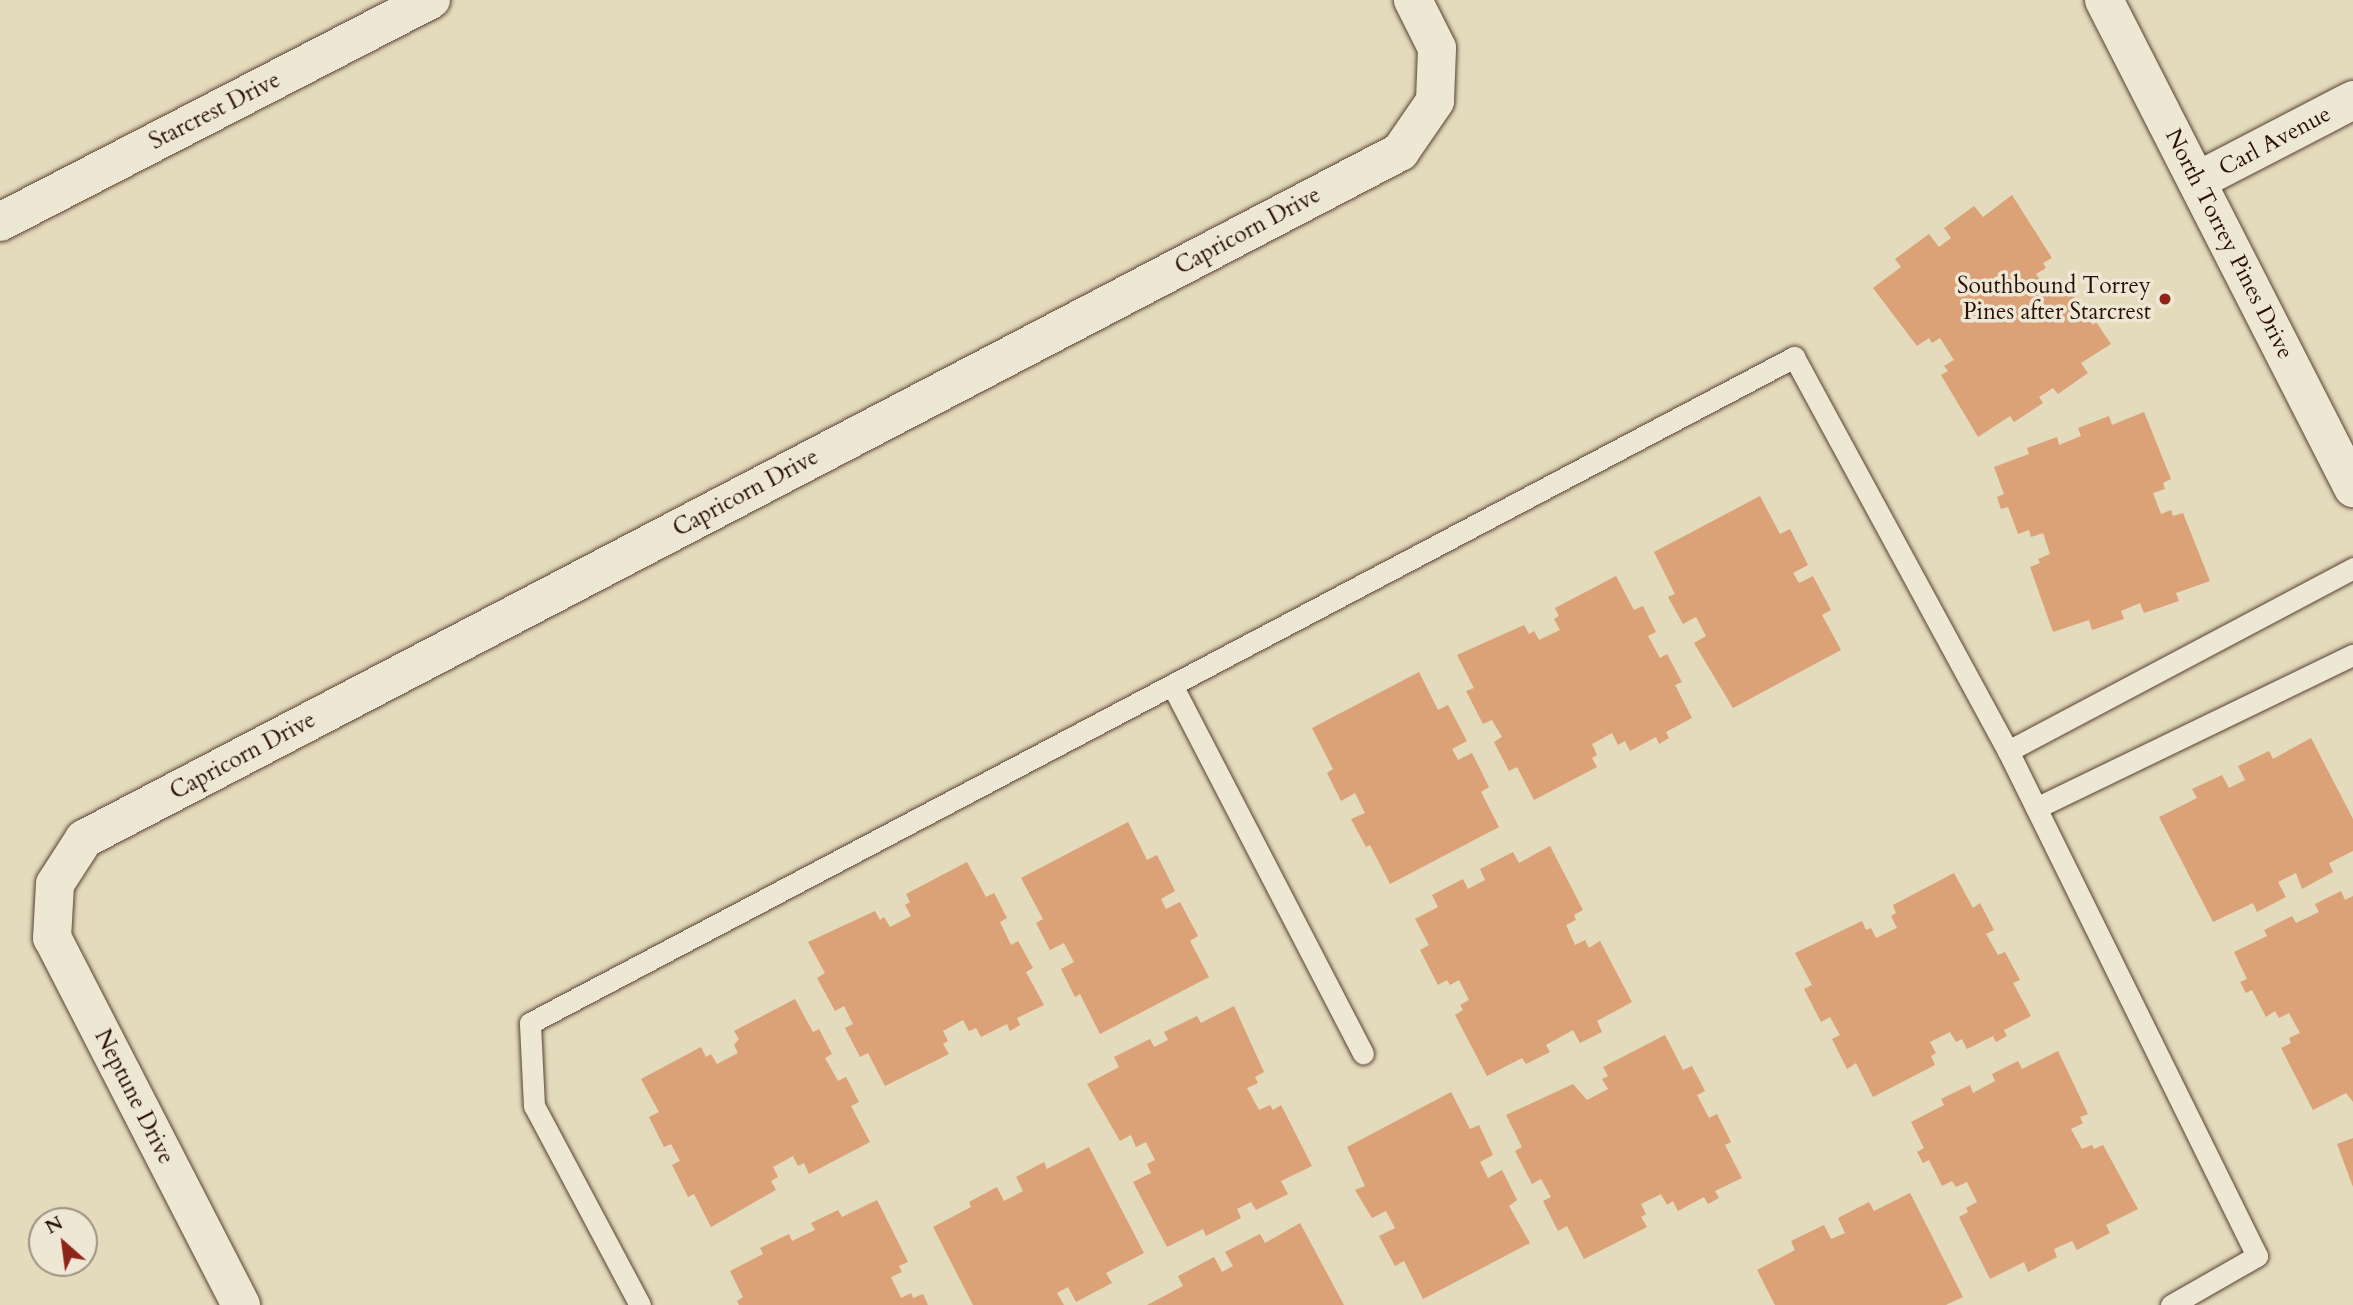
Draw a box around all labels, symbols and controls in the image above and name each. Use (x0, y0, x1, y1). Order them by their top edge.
street label: Starcrest Drive (145, 66, 285, 156)
street label: Carl Avenue (2214, 100, 2336, 182)
street label: North Torrey Pines Drive (2159, 124, 2299, 364)
street label: Capricorn Drive (1171, 181, 1325, 281)
place label: Southbound Torrey Pines after Starcrest (1957, 272, 2151, 326)
marker: Southbound Torrey Pines after Starcrest (2157, 291, 2173, 307)
street label: Capricorn Drive (669, 443, 823, 543)
street label: Capricorn Drive (166, 706, 320, 806)
street label: Neptune Drive (88, 1025, 180, 1169)
north arrow (28, 1207, 98, 1277)
text: N (41, 1210, 67, 1241)

